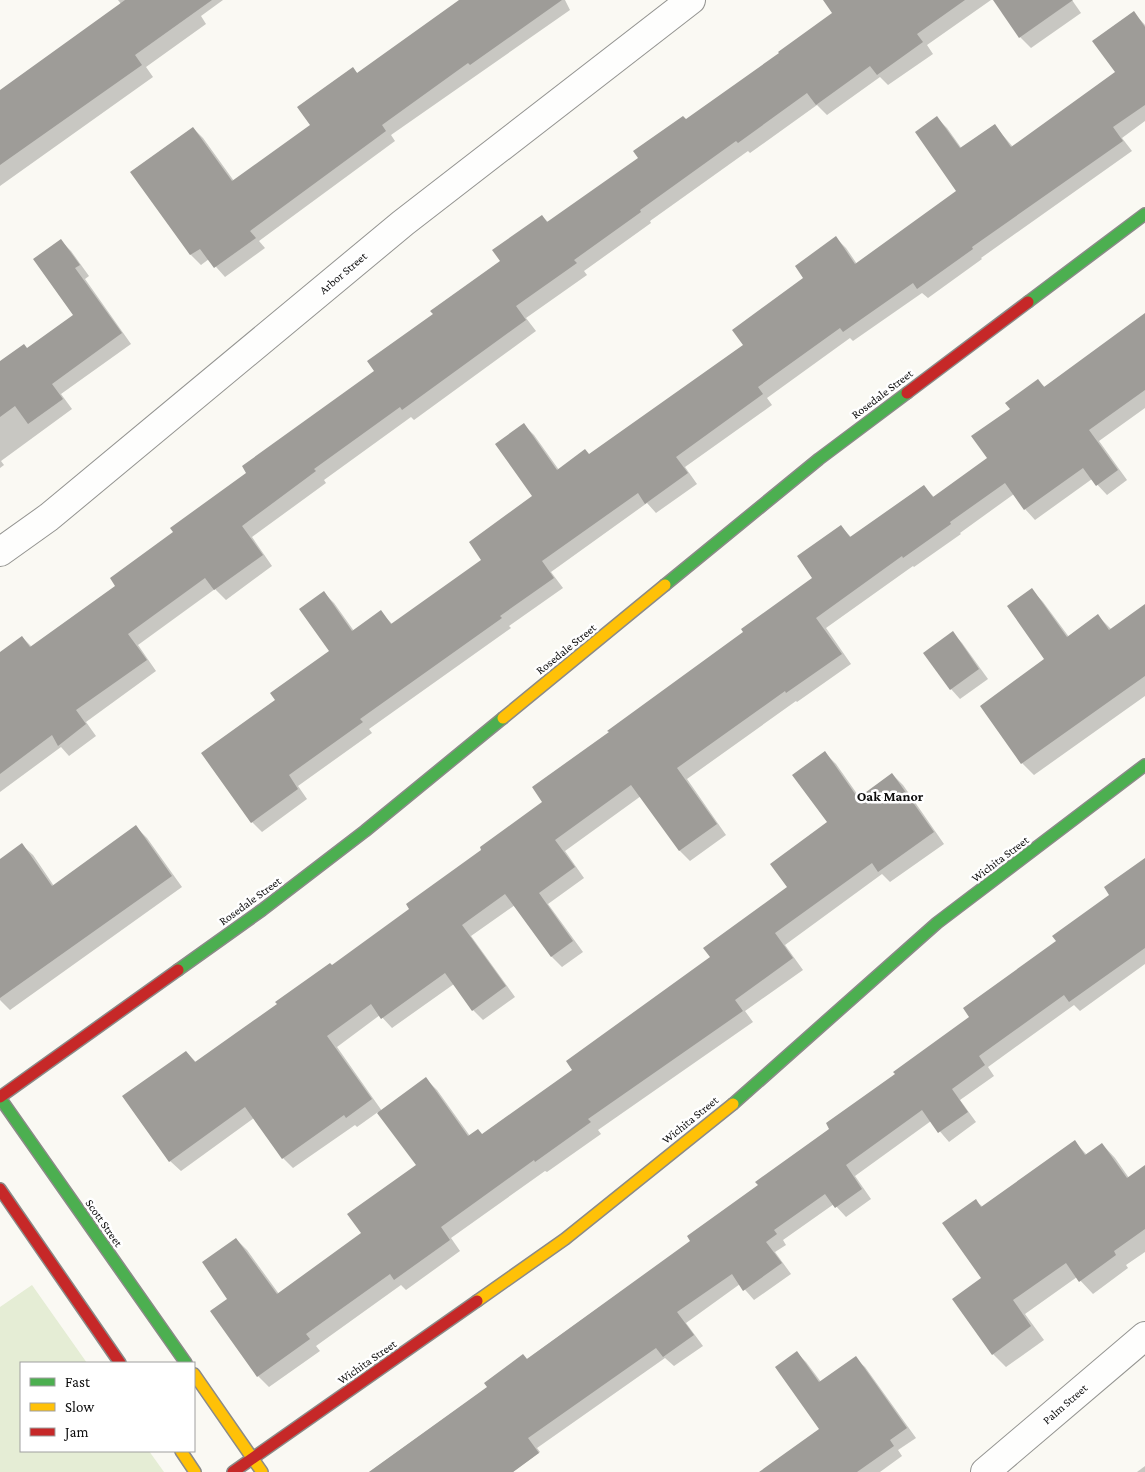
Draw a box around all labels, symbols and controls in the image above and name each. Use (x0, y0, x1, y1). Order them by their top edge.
street label: Arbor Street (316, 248, 370, 297)
street label: Rosedale Street (849, 366, 916, 422)
street label: Rosedale Street (533, 620, 600, 677)
district label: Oak Manor (857, 788, 924, 804)
street label: Wichita Street (969, 832, 1032, 885)
street label: Rosedale Street (216, 873, 285, 928)
street label: Wichita Street (659, 1092, 722, 1147)
street label: Scott Street (83, 1197, 126, 1250)
street label: Wichita Street (335, 1336, 400, 1387)
legend (20, 1362, 195, 1452)
text: Fast (65, 1374, 91, 1390)
street label: Palm Street (1040, 1380, 1091, 1427)
text: Slow (65, 1399, 95, 1415)
text: Jam (63, 1424, 88, 1441)

